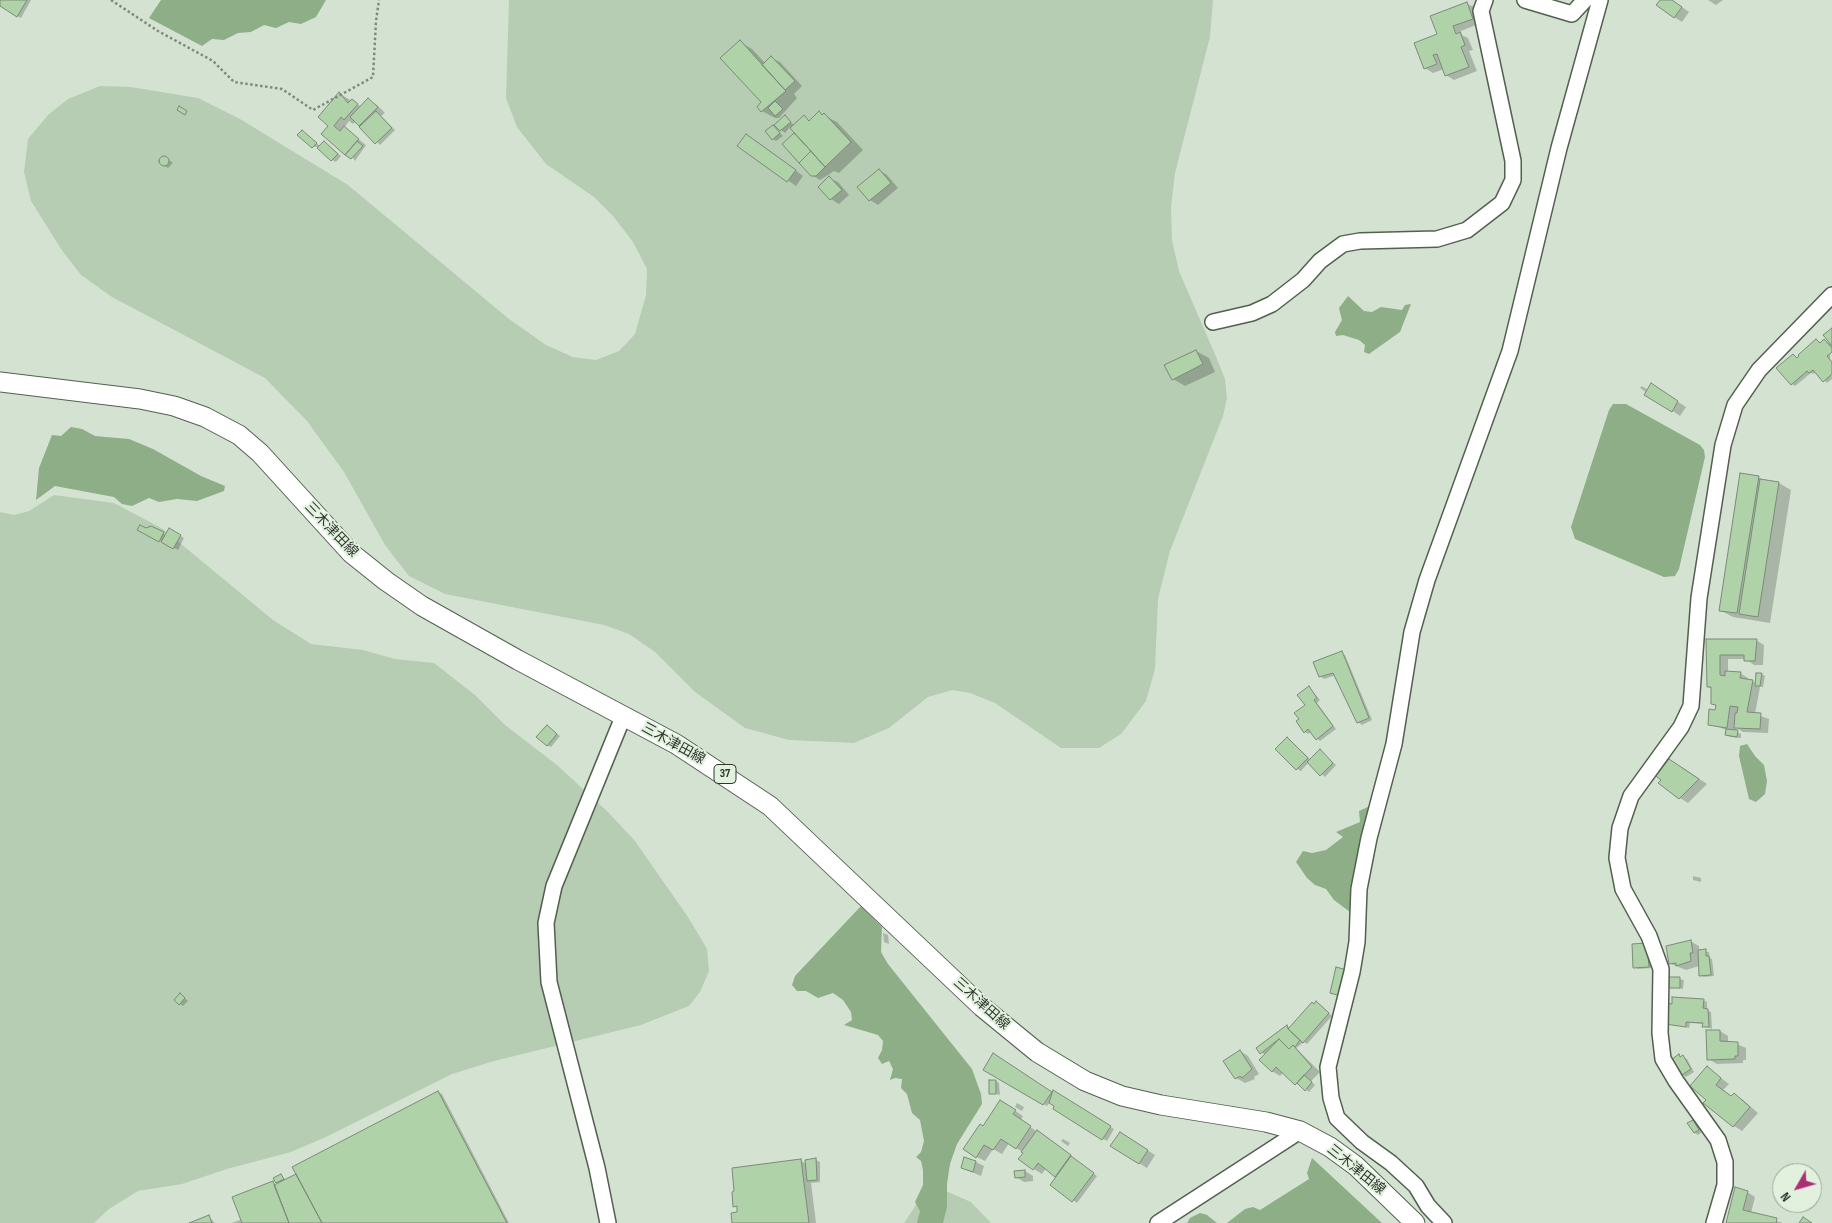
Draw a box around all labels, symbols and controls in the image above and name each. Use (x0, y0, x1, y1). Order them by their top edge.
street label: 三木津田線 (301, 499, 361, 561)
street label: 三木津田線 (638, 720, 708, 768)
road number: 37 (714, 764, 736, 784)
street label: 三木津田線 (949, 974, 1013, 1034)
street label: 三木津田線 (1324, 1141, 1388, 1199)
north arrow (1772, 1163, 1822, 1213)
text: N (1777, 1189, 1795, 1205)

